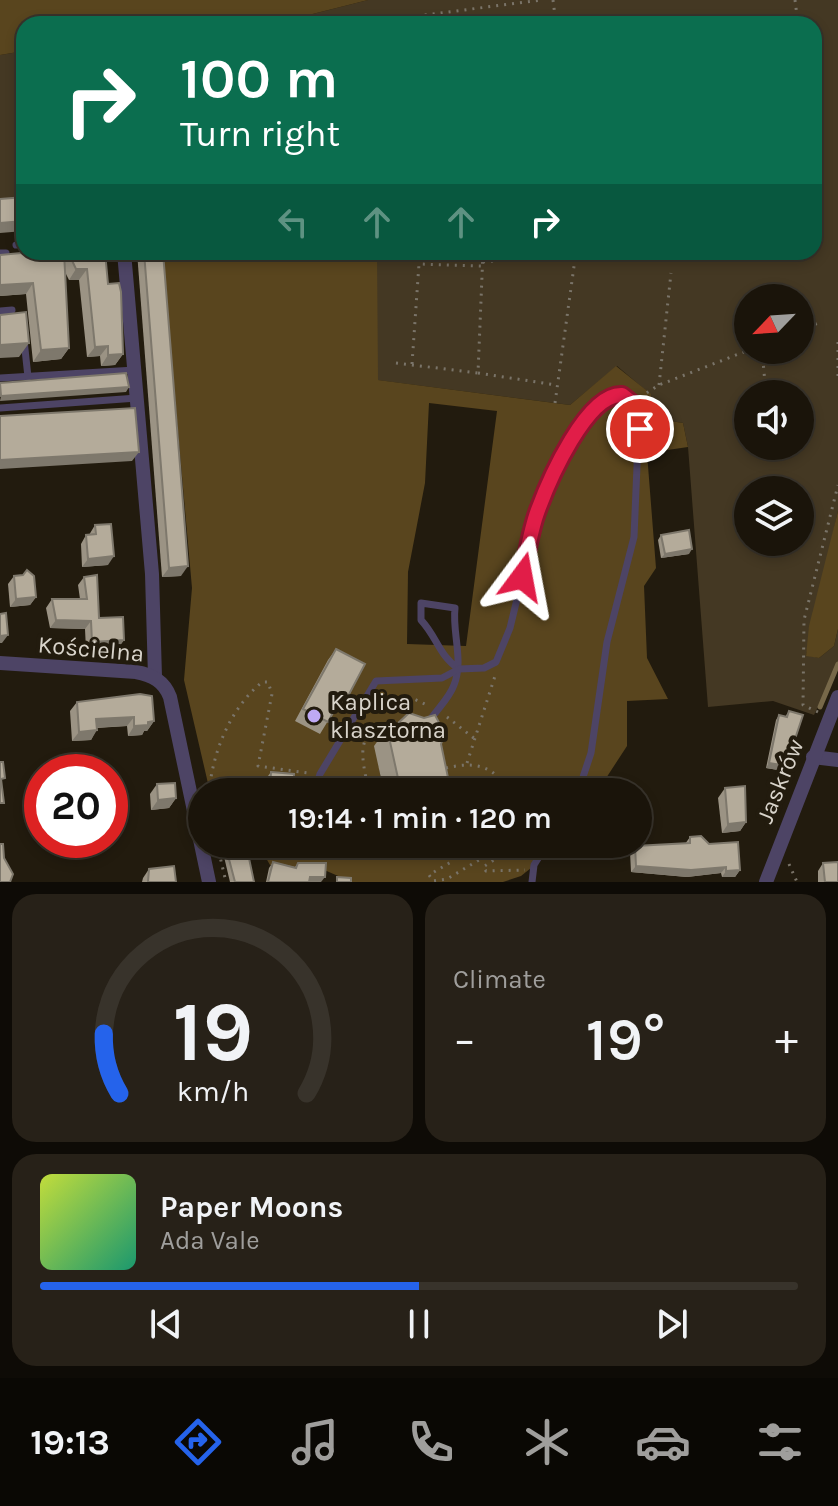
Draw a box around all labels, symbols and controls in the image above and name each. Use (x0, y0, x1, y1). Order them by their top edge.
text: 100 m (180, 46, 338, 111)
icon: right (48, 48, 152, 152)
text: Turn right (180, 113, 340, 155)
icon: left (271, 200, 315, 244)
icon: ahead (355, 200, 399, 244)
icon: ahead (439, 200, 483, 244)
icon: right (523, 200, 567, 244)
north arrow (734, 284, 814, 364)
map controls (734, 284, 814, 556)
button: sound (734, 380, 814, 460)
pin (606, 395, 674, 463)
icon: arrive (618, 407, 662, 451)
button: layers (734, 476, 814, 556)
position arrow (480, 535, 564, 619)
street label: Kościelna (37, 630, 145, 668)
place label: Kaplica klasztorna (330, 688, 446, 744)
marker: Kaplica klasztorna (305, 707, 323, 725)
street label: Jaskrów (750, 735, 810, 827)
speed limit sign: 20 (24, 754, 128, 858)
text: 19:14 · 1 min · 120 m (288, 800, 552, 836)
text: Climate (453, 964, 546, 995)
text: 19 (172, 984, 253, 1081)
text: 19° (586, 1005, 665, 1075)
text: − (453, 1014, 476, 1065)
text: + (775, 1014, 798, 1065)
text: km/h (176, 1075, 249, 1108)
text: Paper Moons (160, 1189, 343, 1225)
text: Ada Vale (160, 1225, 260, 1256)
icon: previous (144, 1302, 188, 1346)
icon: pause (397, 1302, 441, 1346)
icon: next (650, 1302, 694, 1346)
icon: directions (170, 1414, 226, 1470)
icon: music (287, 1414, 343, 1470)
icon: phone (403, 1414, 459, 1470)
icon: climate (519, 1414, 575, 1470)
icon: car (635, 1414, 691, 1470)
icon: filters (752, 1414, 808, 1470)
text: 19:13 (30, 1421, 110, 1463)

